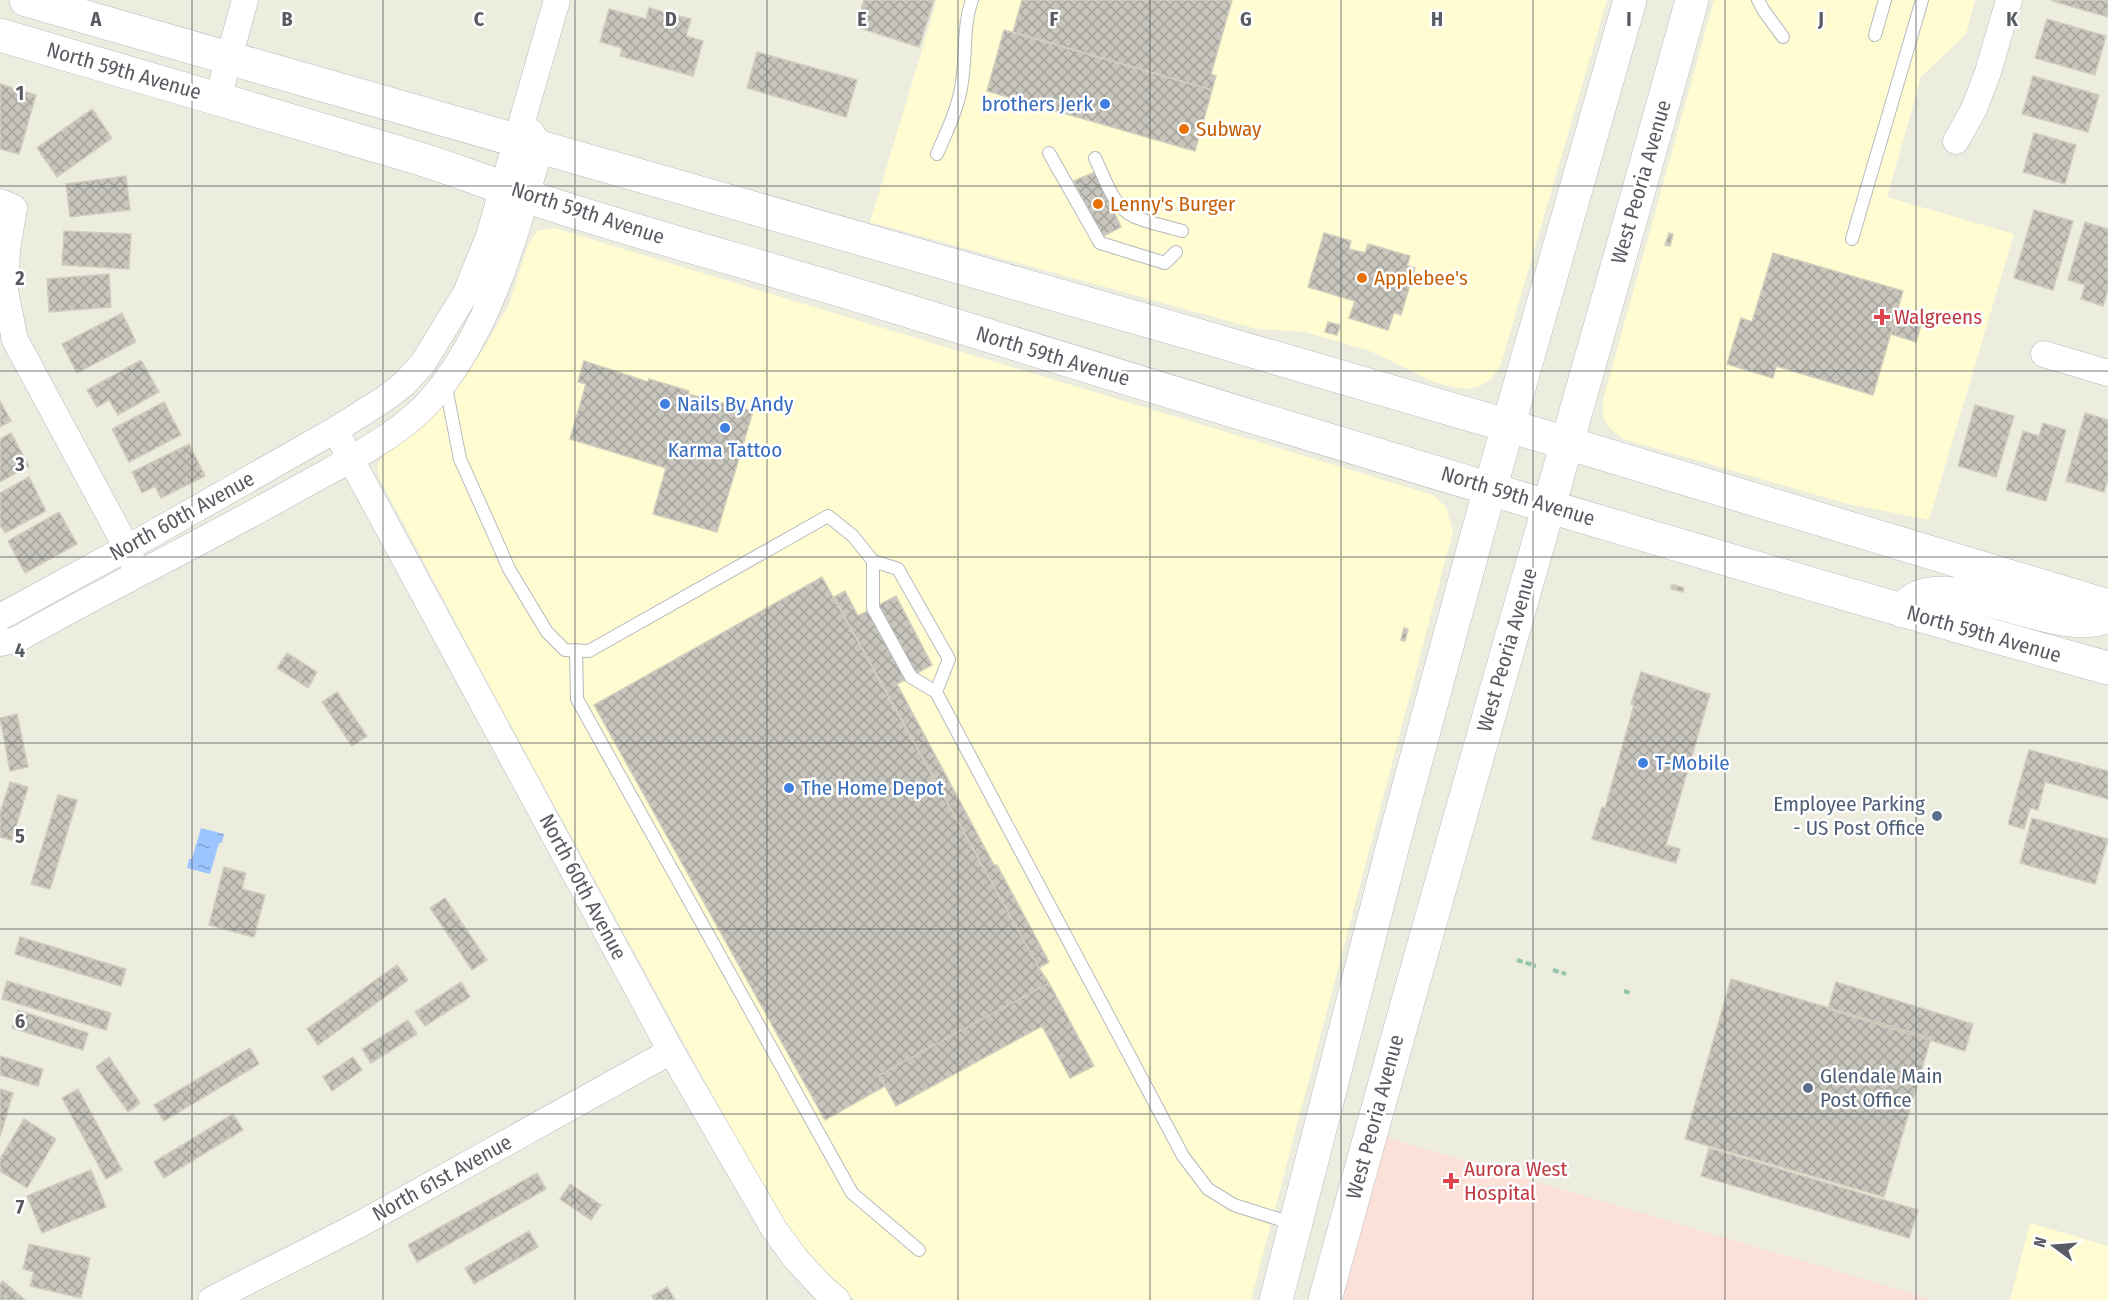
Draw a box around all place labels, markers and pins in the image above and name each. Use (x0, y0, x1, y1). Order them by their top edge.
place label: brothers Jerk (982, 91, 1093, 117)
marker: brothers Jerk (1098, 97, 1112, 111)
place label: Subway (1196, 116, 1262, 142)
marker: Subway (1177, 122, 1191, 136)
place label: Lenny's Burger (1110, 191, 1236, 217)
marker: Lenny's Burger (1091, 197, 1105, 211)
place label: Applebee's (1374, 265, 1468, 291)
marker: Applebee's (1355, 271, 1369, 285)
place label: Walgreens (1894, 304, 1982, 330)
marker: Walgreens (1875, 310, 1889, 324)
place label: Nails By Andy (677, 391, 794, 417)
marker: Nails By Andy (658, 397, 672, 411)
marker: Karma Tattoo (718, 421, 732, 435)
place label: Karma Tattoo (668, 437, 782, 463)
place label: T-Mobile (1655, 750, 1730, 776)
marker: T-Mobile (1636, 756, 1650, 770)
place label: The Home Depot (801, 775, 944, 801)
marker: The Home Depot (782, 781, 796, 795)
place label: Employee Parking - US Post Office (1773, 791, 1925, 841)
marker: Employee Parking - US Post Office (1930, 809, 1944, 823)
place label: Glendale Main Post Office (1820, 1063, 1943, 1113)
marker: Glendale Main Post Office (1801, 1081, 1815, 1095)
place label: Aurora West Hospital (1464, 1156, 1568, 1206)
marker: Aurora West Hospital (1442, 1172, 1460, 1190)

